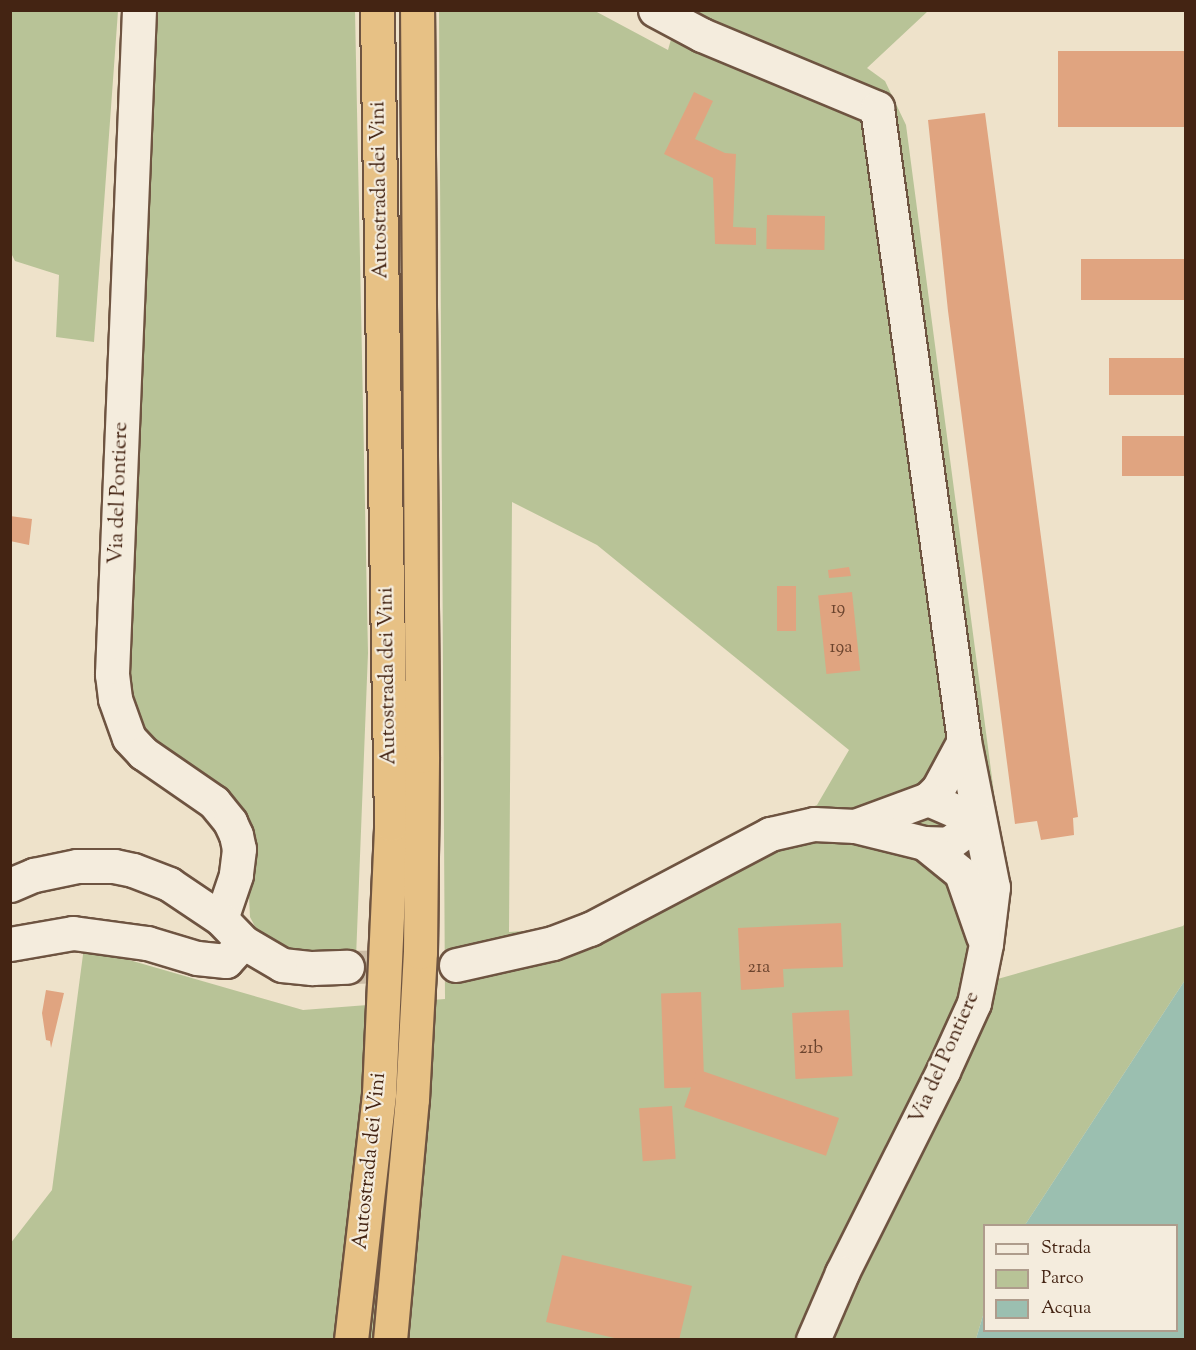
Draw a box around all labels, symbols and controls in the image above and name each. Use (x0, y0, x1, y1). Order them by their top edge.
street label: Autostrada dei Vini (366, 101, 394, 279)
street label: Via del Pontiere (104, 421, 134, 565)
street label: Autostrada dei Vini (374, 587, 402, 765)
house number: 19 (831, 598, 845, 620)
house number: 19a (830, 637, 852, 659)
house number: 21a (748, 957, 770, 979)
street label: Via del Pontiere (904, 988, 986, 1128)
house number: 21b (799, 1038, 823, 1060)
street label: Autostrada dei Vini (348, 1071, 392, 1251)
legend (983, 1224, 1178, 1332)
text: Strada (1041, 1236, 1091, 1262)
text: Parco (1041, 1266, 1084, 1292)
text: Acqua (1041, 1296, 1091, 1322)

